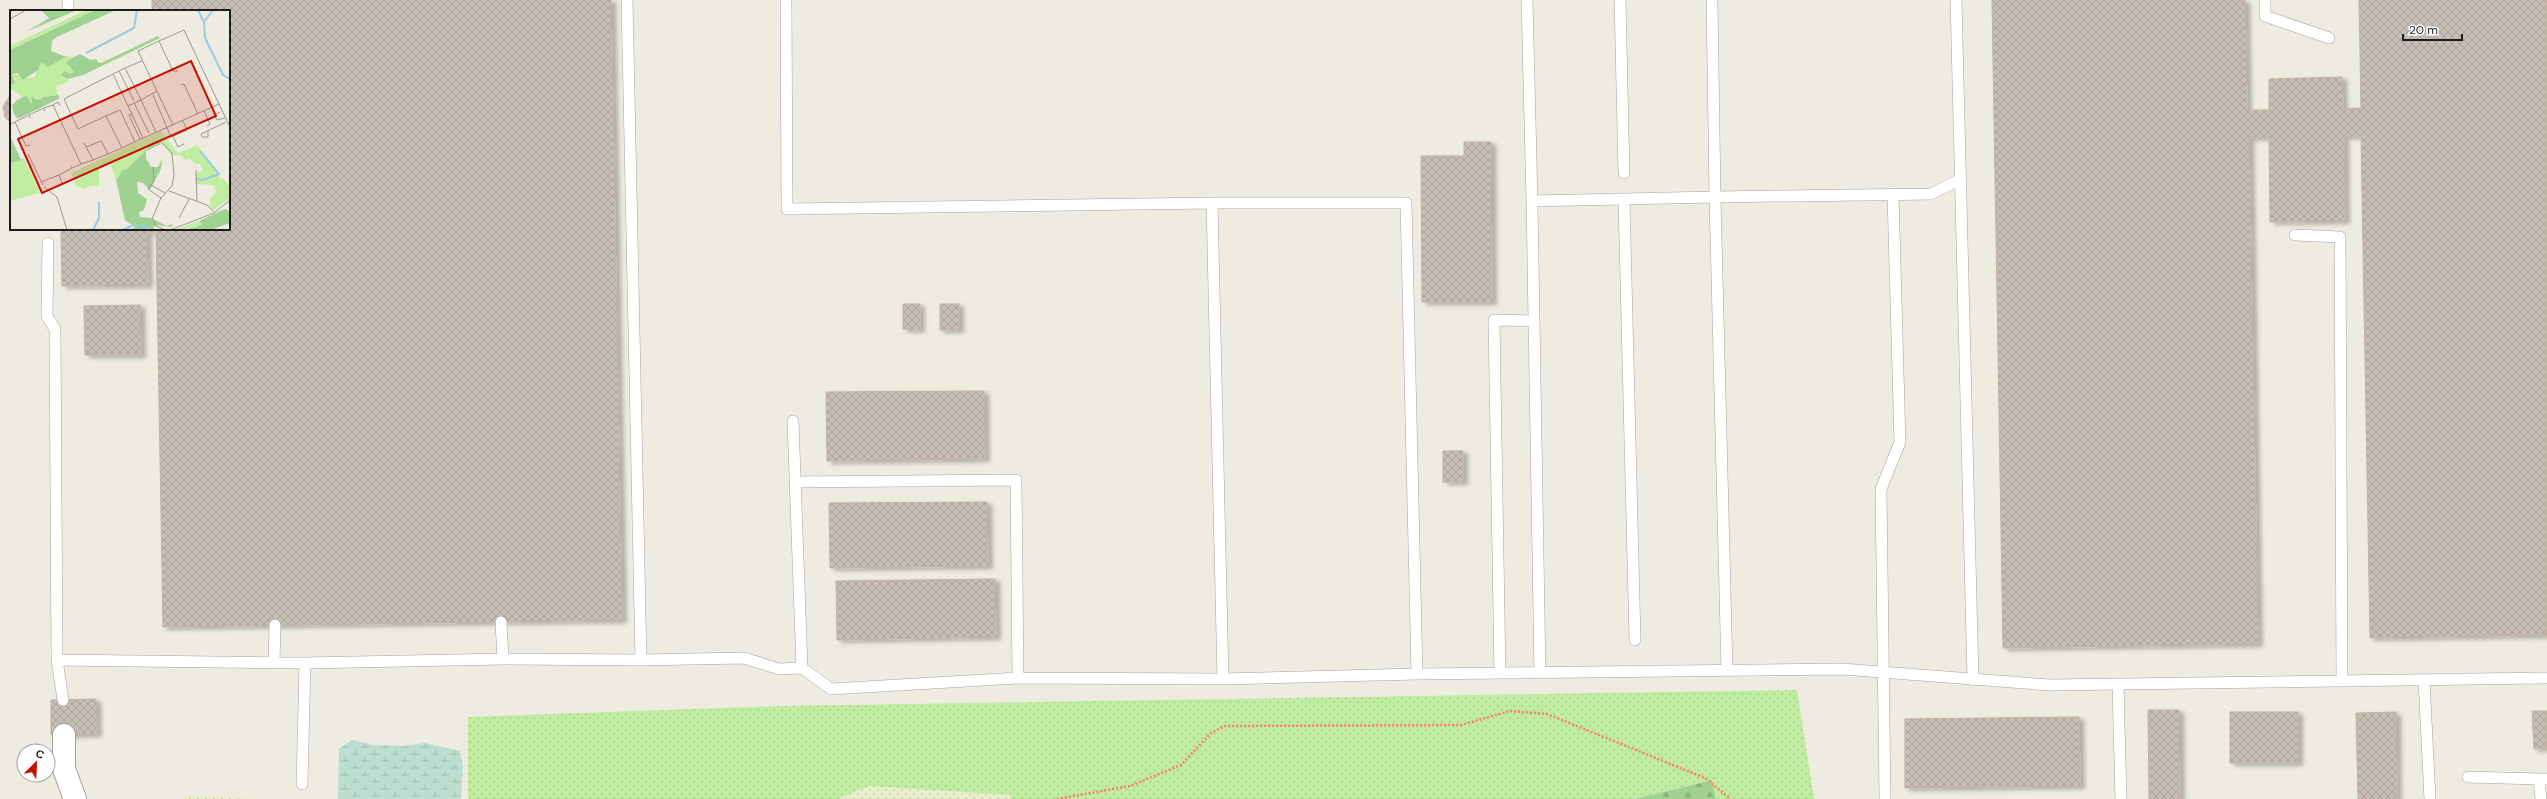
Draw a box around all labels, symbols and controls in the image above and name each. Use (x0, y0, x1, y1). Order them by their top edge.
inset map (10, 10, 230, 230)
scale bar (2403, 16, 2462, 42)
text: 20 m (2409, 22, 2438, 38)
north arrow (16, 743, 56, 783)
text: С (34, 746, 47, 762)

